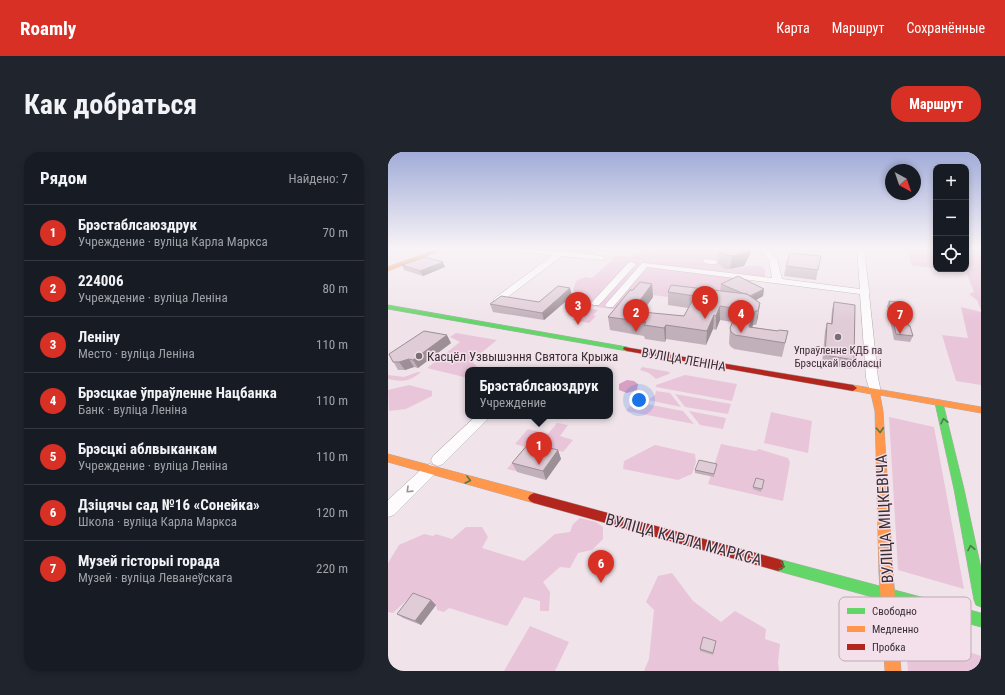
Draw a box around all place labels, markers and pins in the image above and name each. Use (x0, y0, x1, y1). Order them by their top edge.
pin: 5 (692, 286, 718, 319)
pin: 3 (565, 292, 591, 325)
pin: 2 (623, 299, 649, 332)
pin: 4 (728, 300, 754, 333)
pin: 7 (887, 301, 913, 334)
marker: Упраўленне КДБ па Брэсцкай вобласці (833, 332, 843, 342)
place label: Упраўленне КДБ па Брэсцкай вобласці (794, 344, 882, 370)
place label: Касцёл Узвышэння Святога Крыжа (427, 349, 618, 364)
marker: Касцёл Узвышэння Святога Крыжа (414, 351, 424, 361)
pin: 1 (526, 432, 552, 465)
pin: 6 (588, 550, 614, 583)

